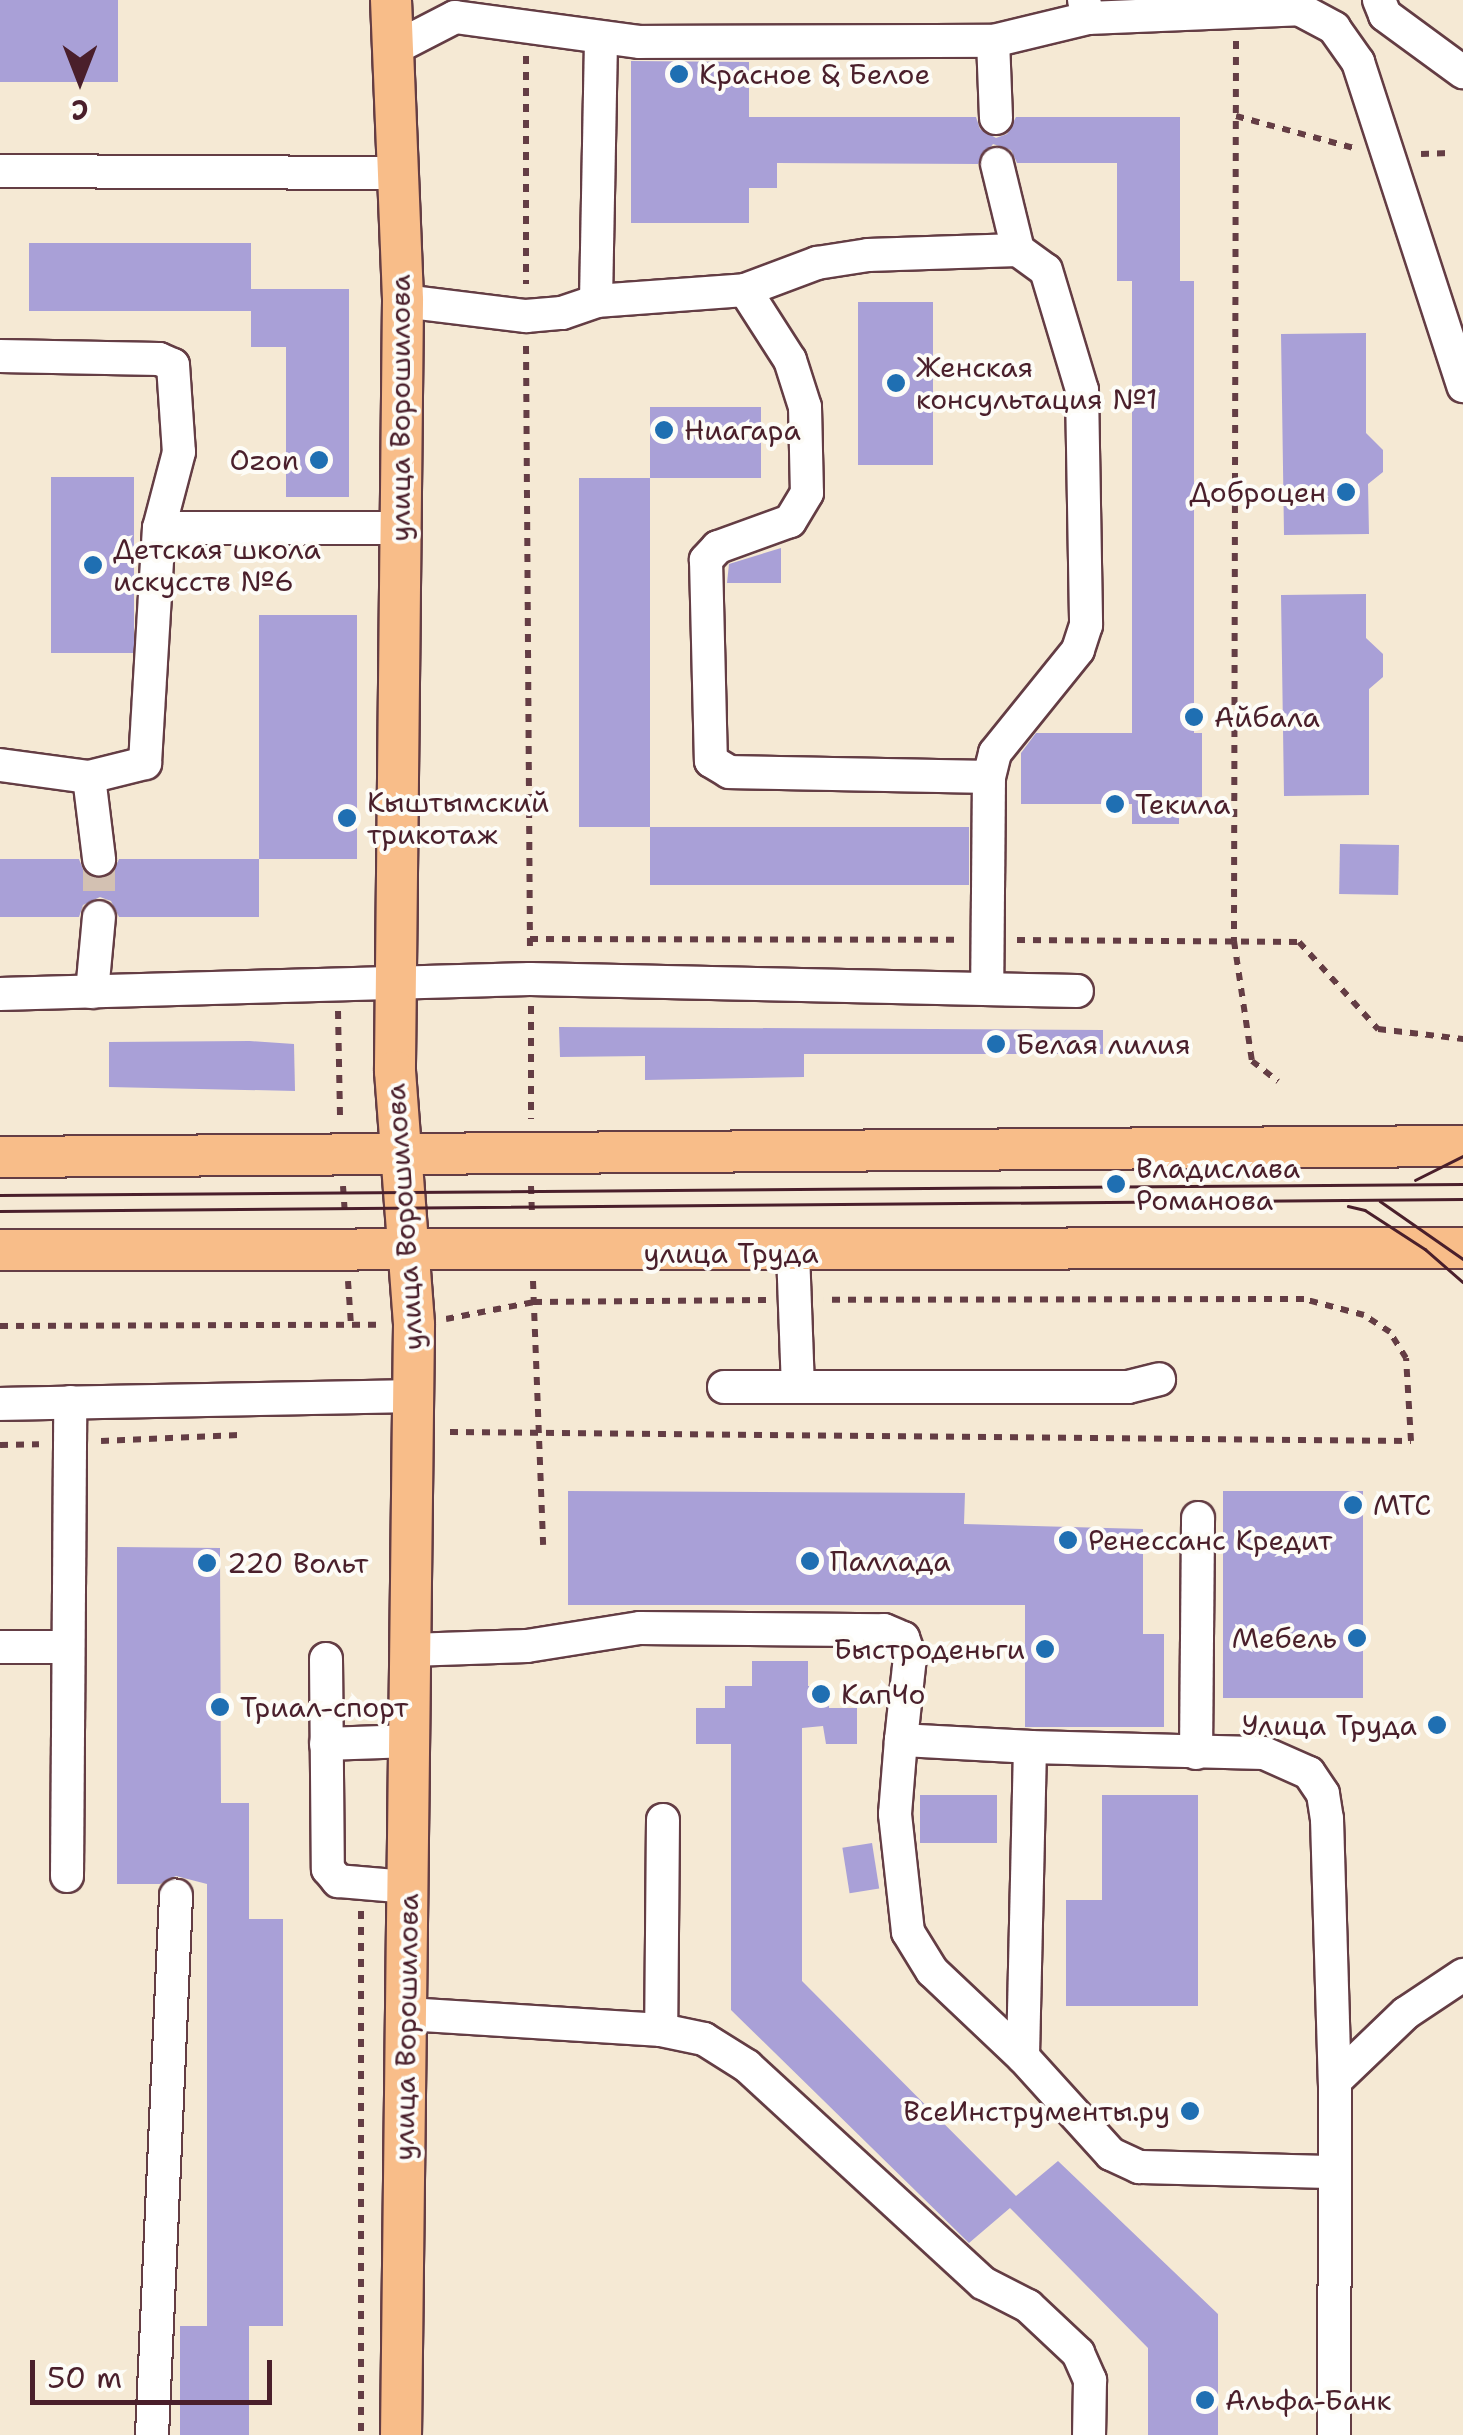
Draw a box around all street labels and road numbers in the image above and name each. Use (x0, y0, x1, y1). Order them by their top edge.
street label: улица Ворошилова (383, 274, 417, 542)
street label: улица Ворошилова (378, 1082, 430, 1352)
street label: улица Труда (643, 1236, 819, 1270)
street label: улица Ворошилова (387, 1893, 425, 2161)

